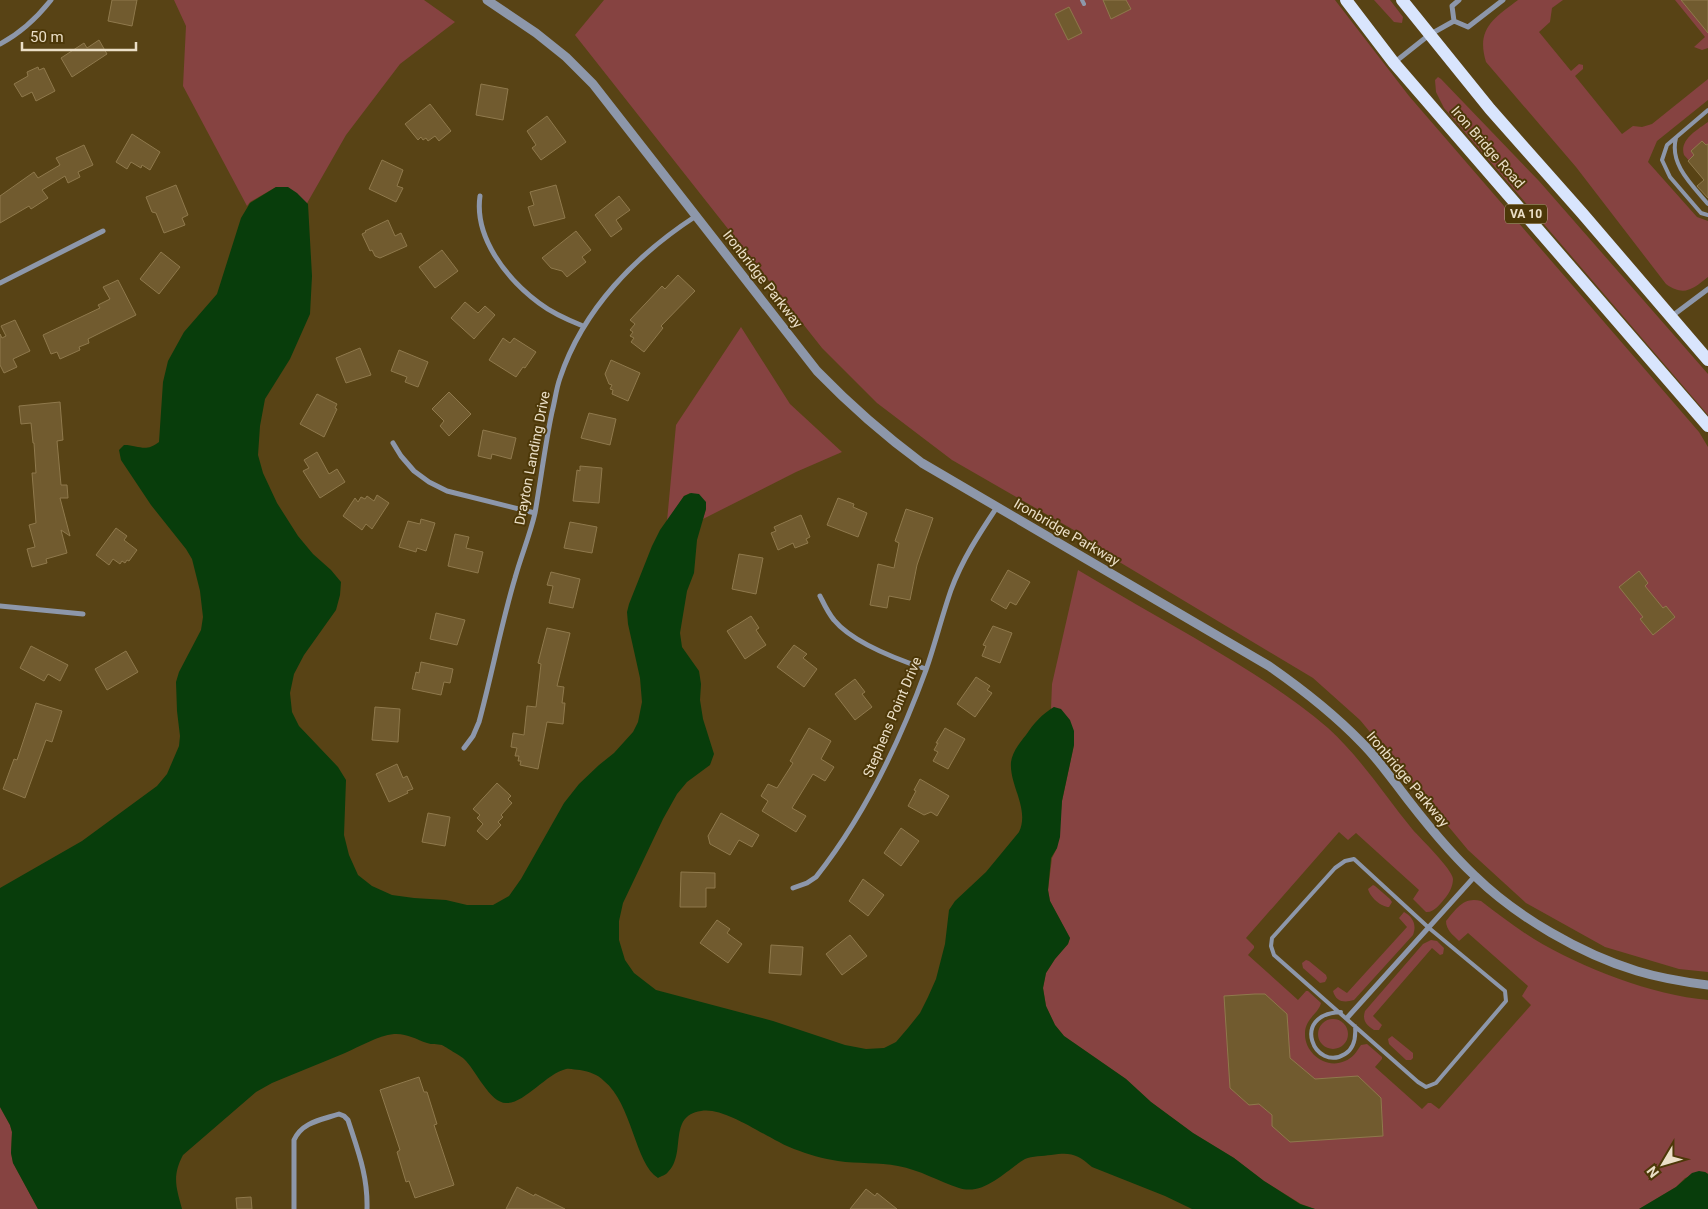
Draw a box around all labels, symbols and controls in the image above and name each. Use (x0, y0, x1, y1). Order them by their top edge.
scale bar (22, 20, 136, 52)
text: 50 m (30, 28, 64, 46)
street label: Iron Bridge Road (1448, 103, 1528, 191)
road number: VA 10 (1505, 204, 1547, 223)
street label: Ironbridge Parkway (720, 227, 806, 331)
street label: Drayton Landing Drive (511, 390, 553, 526)
street label: Ironbridge Parkway (1011, 495, 1123, 569)
street label: Stephens Point Drive (859, 654, 925, 780)
street label: Ironbridge Parkway (1363, 728, 1453, 830)
north arrow (1638, 1139, 1688, 1189)
text: N (1643, 1163, 1662, 1181)

